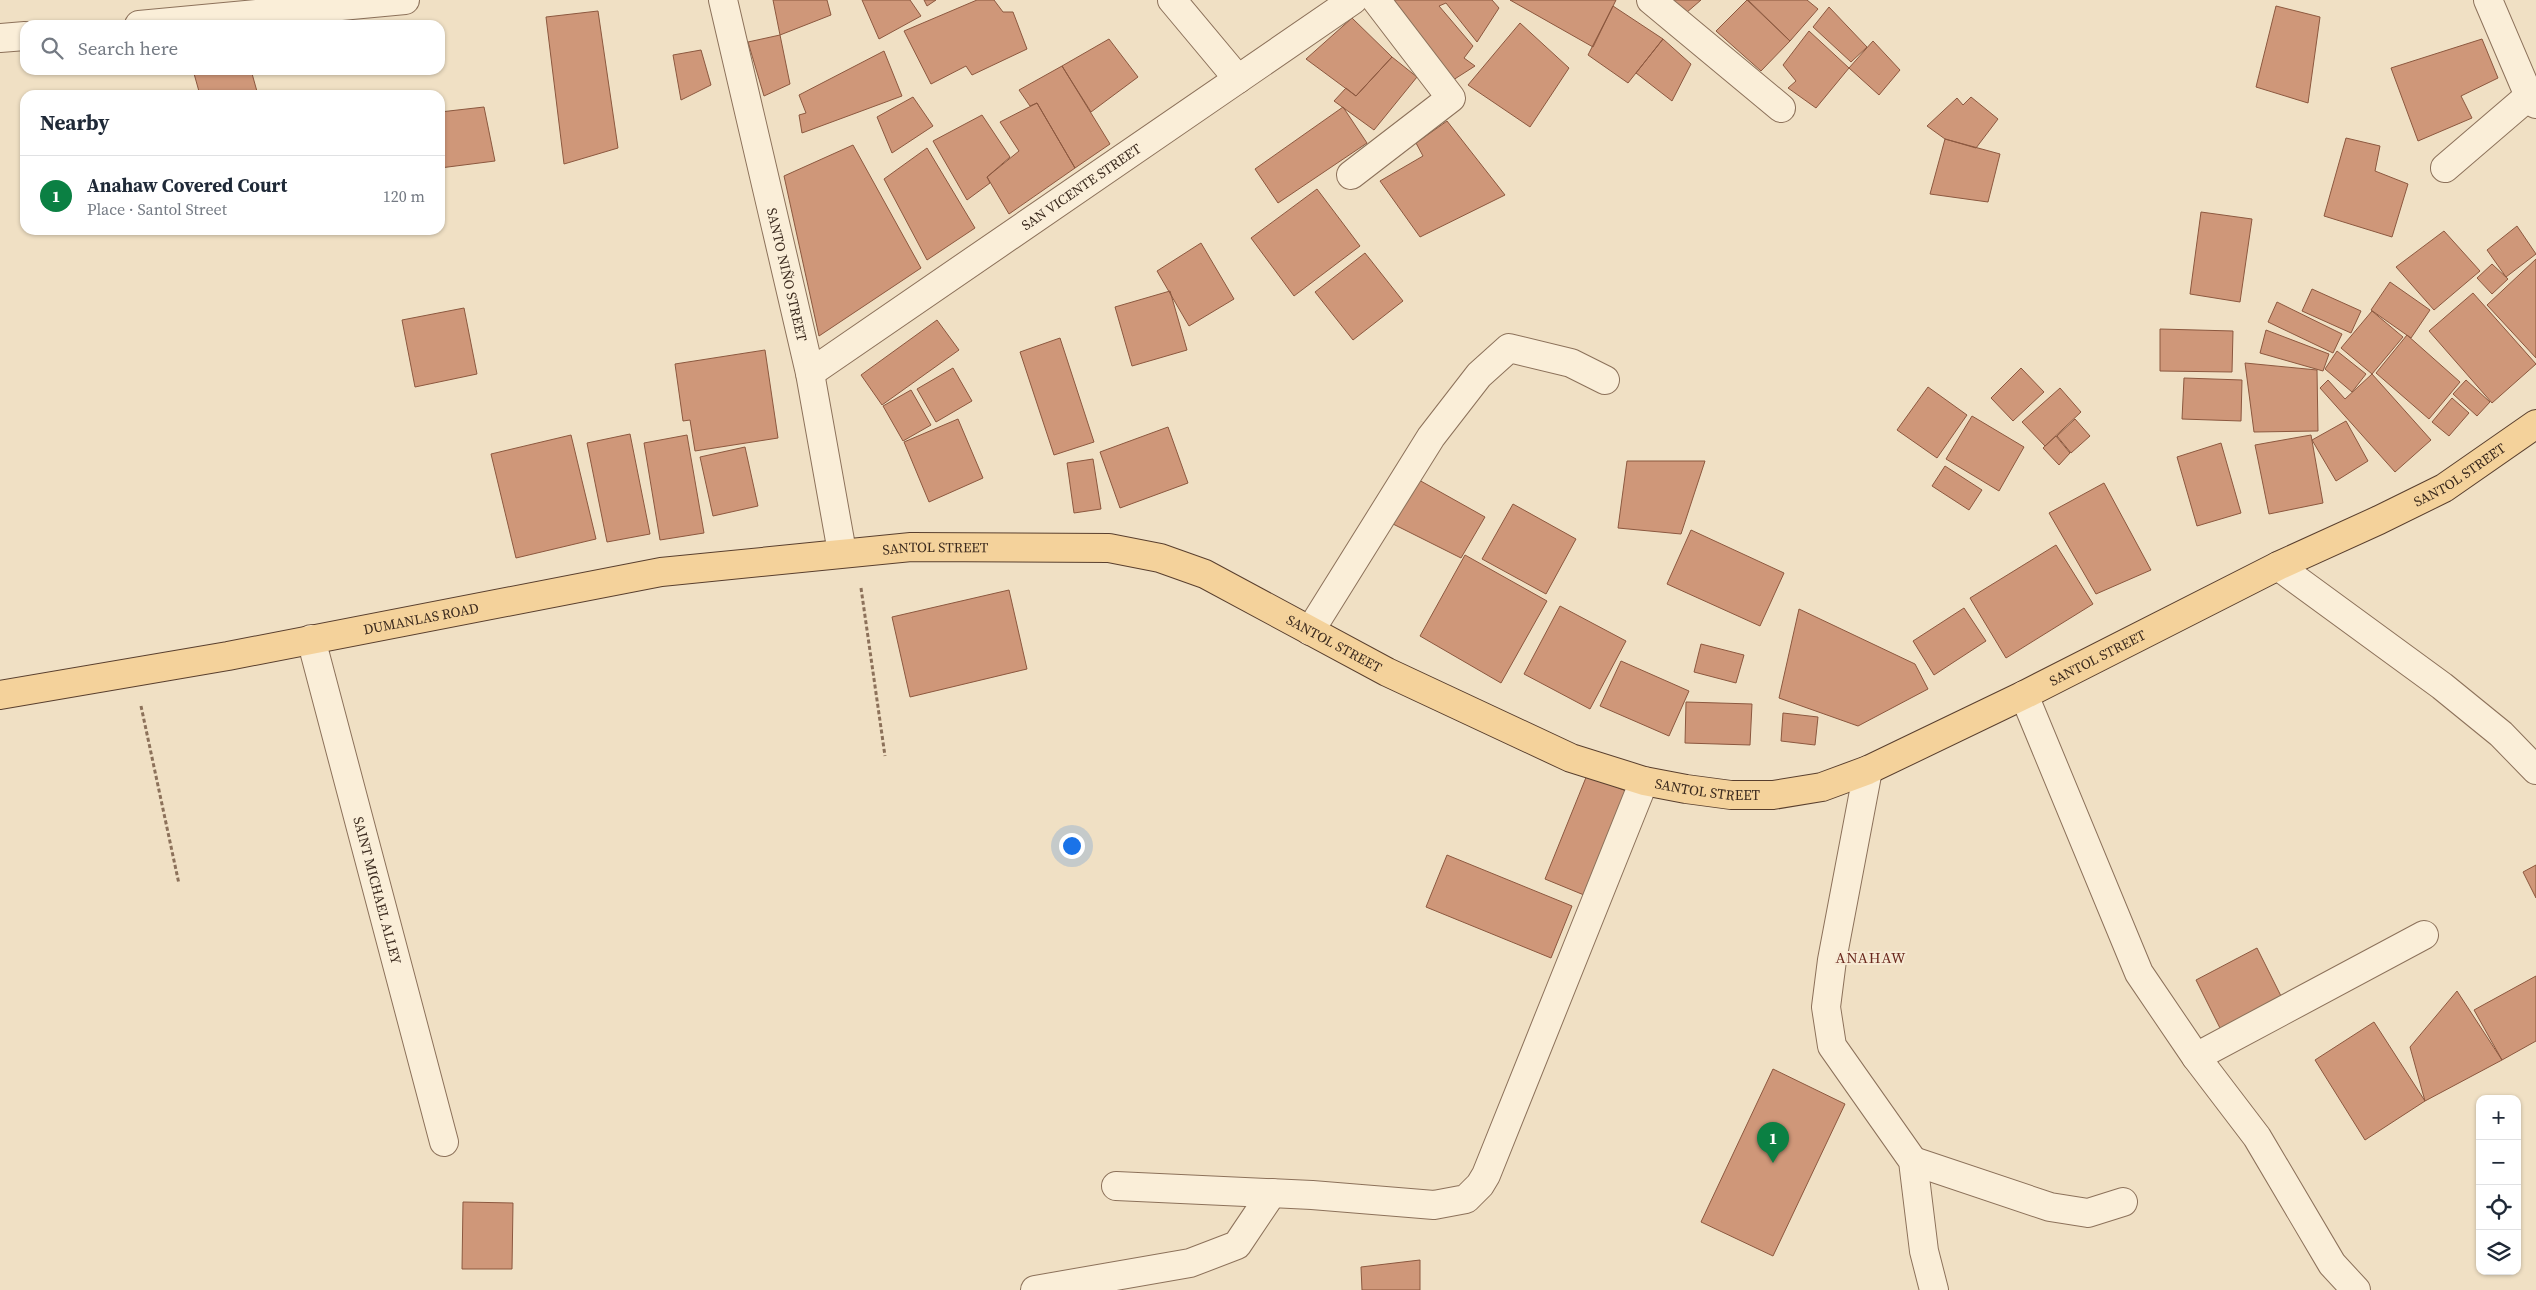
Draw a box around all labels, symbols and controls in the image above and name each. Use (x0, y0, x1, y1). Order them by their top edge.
search box (20, 20, 445, 75)
icon: search (38, 34, 66, 62)
text: Search here (78, 35, 178, 61)
text: Nearby (40, 108, 110, 137)
street label: SAN VICENTE STREET (1017, 138, 1146, 235)
text: Anahaw Covered Court (87, 172, 287, 198)
text: 1 (52, 185, 60, 207)
text: 120 m (383, 185, 425, 207)
text: Place · Santol Street (87, 198, 227, 220)
street label: SANTO NIÑO STREET (762, 206, 812, 344)
street label: SANTOL STREET (2410, 438, 2510, 511)
street label: SANTOL STREET (882, 537, 989, 560)
street label: DUMANLAS ROAD (362, 598, 480, 640)
street label: SANTOL STREET (1283, 610, 1386, 678)
street label: SANTOL STREET (2046, 625, 2150, 691)
street label: SANTOL STREET (1653, 773, 1761, 805)
street label: SAINT MICHAEL ALLEY (348, 814, 407, 967)
your location (1059, 833, 1085, 859)
district label: ANAHAW (1836, 947, 1906, 968)
map controls (2476, 1095, 2521, 1275)
button: + (2476, 1095, 2521, 1140)
pin: 1 (1757, 1122, 1789, 1163)
button: − (2476, 1140, 2521, 1185)
button: locate (2476, 1185, 2521, 1230)
button: layers (2476, 1230, 2521, 1275)

